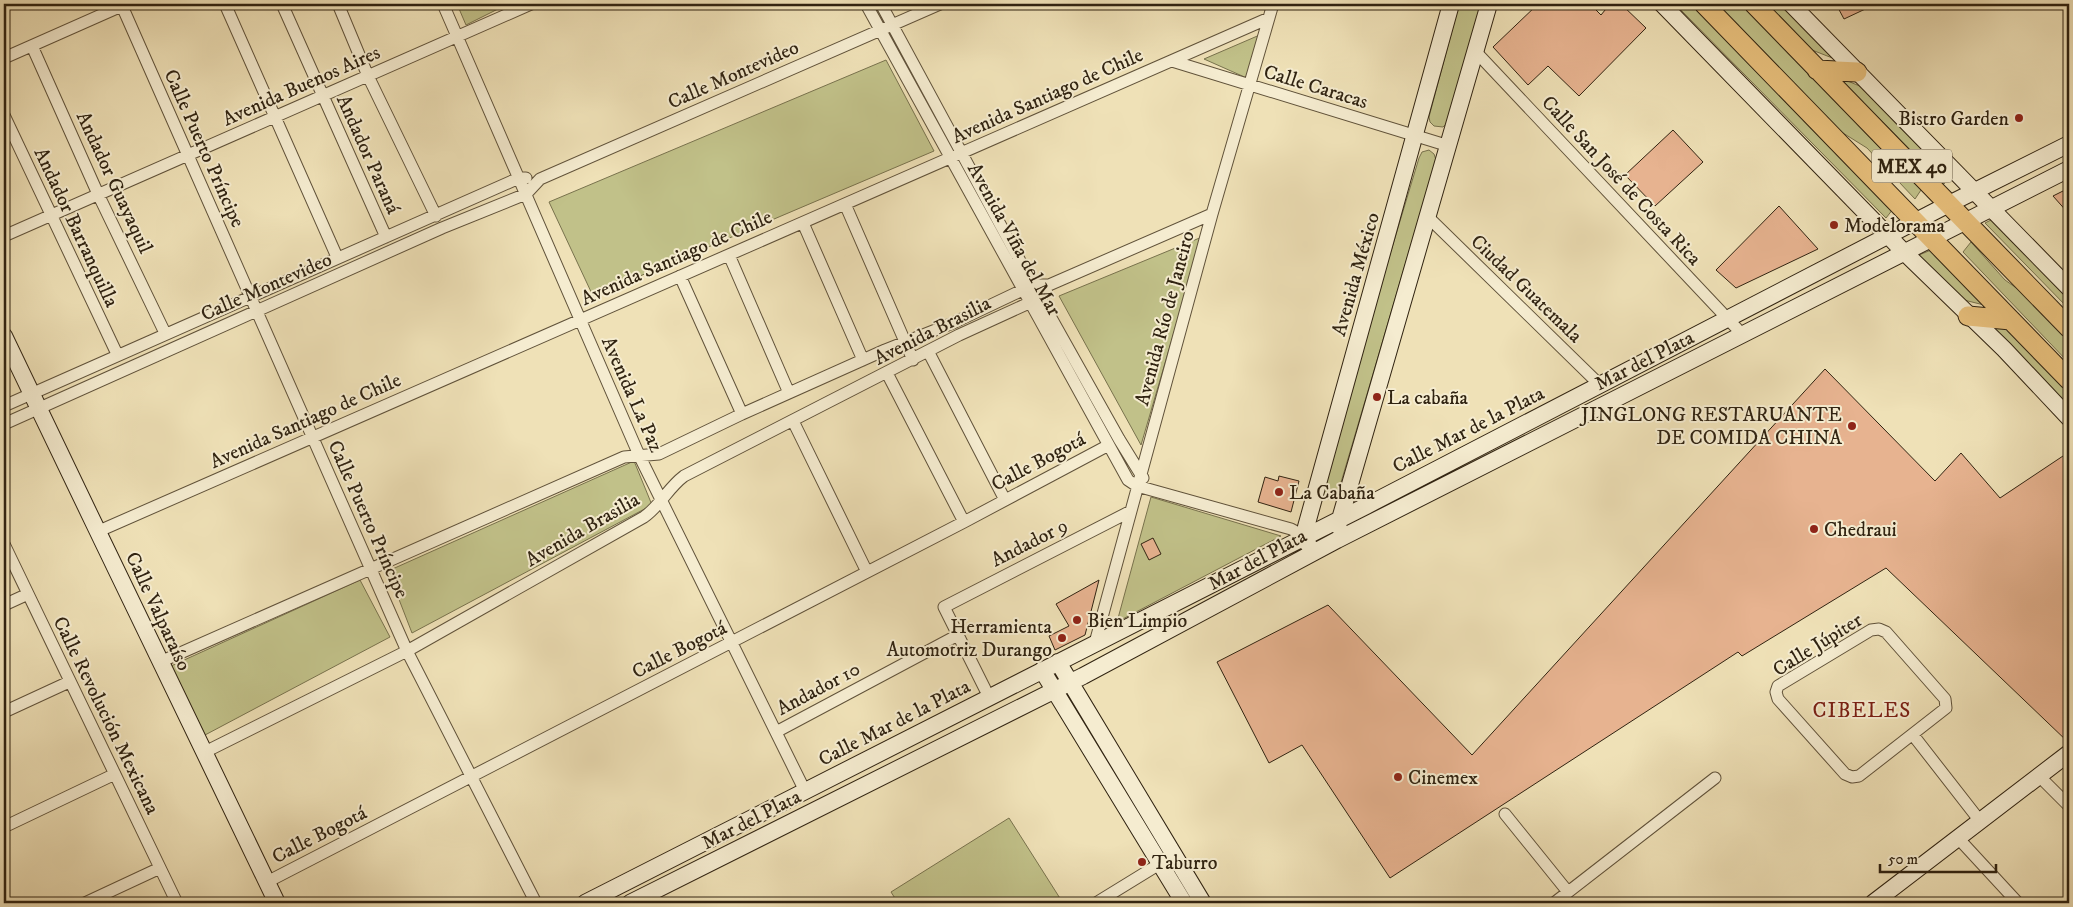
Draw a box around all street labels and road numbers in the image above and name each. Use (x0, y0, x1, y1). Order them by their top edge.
street label: Calle Montevideo (664, 35, 803, 115)
street label: Avenida Buenos Aires (219, 40, 384, 132)
street label: Avenida Santiago de Chile (948, 43, 1147, 150)
street label: Calle Caracas (1260, 60, 1371, 115)
street label: Calle Puerto Príncipe (158, 66, 250, 232)
street label: Andador Paraná (330, 91, 405, 219)
street label: Calle San José de Costa Rica (1536, 91, 1707, 272)
street label: Andador Guayaquil (70, 108, 157, 258)
street label: Andador Barranquilla (28, 144, 124, 312)
road number: MEX 40 (1872, 150, 1952, 182)
street label: Avenida Viña del Mar (961, 159, 1066, 321)
street label: Avenida Santiago de Chile (577, 205, 776, 312)
street label: Avenida México (1327, 210, 1386, 339)
street label: Avenida Río de Janeiro (1130, 228, 1201, 408)
street label: Ciudad Guatemala (1465, 230, 1587, 349)
street label: Calle Montevideo (197, 247, 336, 327)
street label: Avenida Brasilia (870, 291, 996, 371)
street label: Mar del Plata (1591, 325, 1699, 397)
street label: Avenida La Paz (595, 333, 668, 457)
street label: Avenida Santiago de Chile (206, 368, 405, 475)
street label: Calle Mar de la Plata (1389, 381, 1549, 479)
street label: Calle Bogotá (987, 427, 1091, 498)
street label: Calle Puerto Príncipe (322, 437, 414, 603)
street label: Avenida Brasilia (521, 487, 645, 573)
street label: Andador 9 (987, 513, 1072, 573)
street label: Mar del Plata (1204, 524, 1312, 597)
street label: Calle Valparaíso (119, 548, 196, 675)
street label: Calle Júpiter (1768, 608, 1868, 683)
street label: Calle Revolución Mexicana (47, 613, 165, 819)
street label: Calle Bogotá (628, 616, 732, 685)
street label: Andador 10 (773, 657, 865, 722)
street label: Calle Mar de la Plata (815, 674, 975, 772)
street label: Mar del Plata (698, 784, 806, 856)
street label: Calle Bogotá (268, 801, 372, 870)

